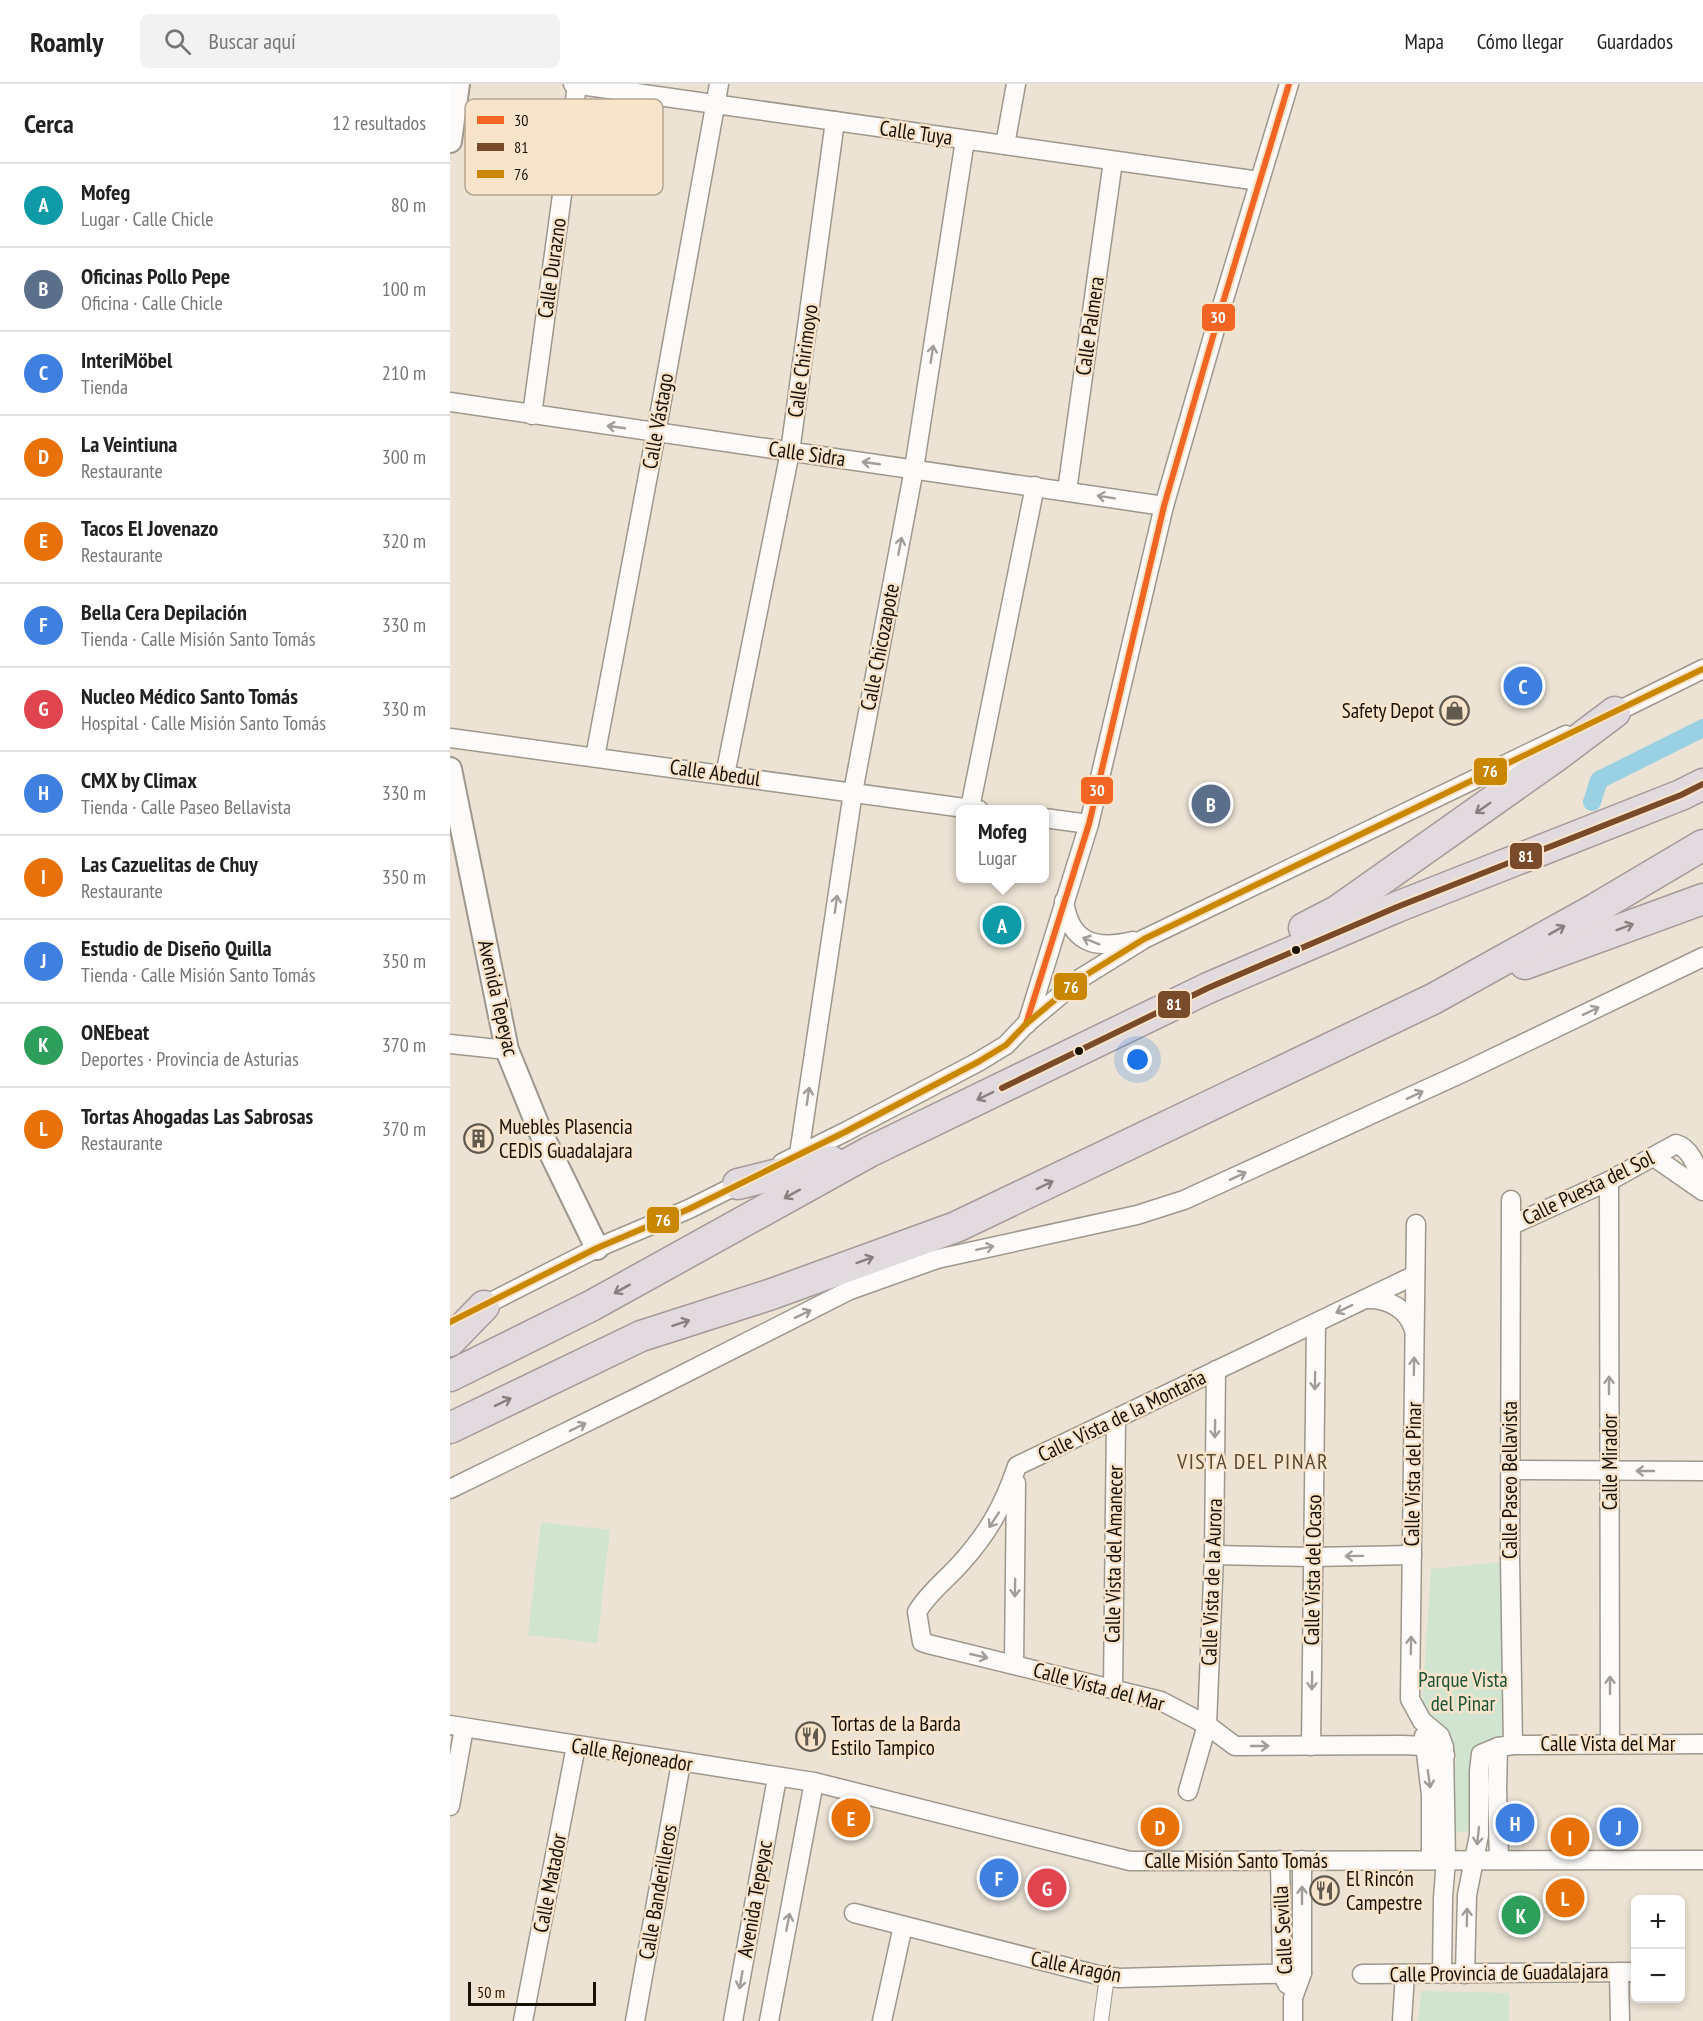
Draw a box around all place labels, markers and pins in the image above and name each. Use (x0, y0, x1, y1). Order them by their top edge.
pin: C (1504, 664, 1542, 708)
shop icon: Safety Depot (1439, 695, 1471, 727)
place label: Safety Depot (1342, 697, 1434, 724)
pin: B (1192, 782, 1230, 826)
pin: A (982, 902, 1022, 948)
unlabelled marker (1290, 944, 1302, 956)
unlabelled marker (1073, 1045, 1085, 1057)
place label: Muebles Plasencia CEDIS Guadalajara (499, 1113, 633, 1164)
building icon: Muebles Plasencia CEDIS Guadalajara (462, 1123, 494, 1155)
place label: Tortas de la Barda Estilo Tampico (831, 1710, 961, 1761)
restaurant icon: Tortas de la Barda Estilo Tampico (794, 1720, 826, 1752)
pin: E (832, 1796, 870, 1840)
pin: H (1496, 1800, 1534, 1846)
pin: D (1140, 1804, 1180, 1850)
pin: J (1600, 1804, 1638, 1850)
pin: I (1550, 1814, 1590, 1860)
pin: F (980, 1856, 1018, 1900)
place label: El Rincón Campestre (1346, 1865, 1423, 1916)
pin: G (1028, 1866, 1066, 1910)
restaurant icon: El Rincón Campestre (1309, 1875, 1341, 1907)
pin: L (1546, 1876, 1584, 1920)
pin: K (1502, 1892, 1540, 1938)

